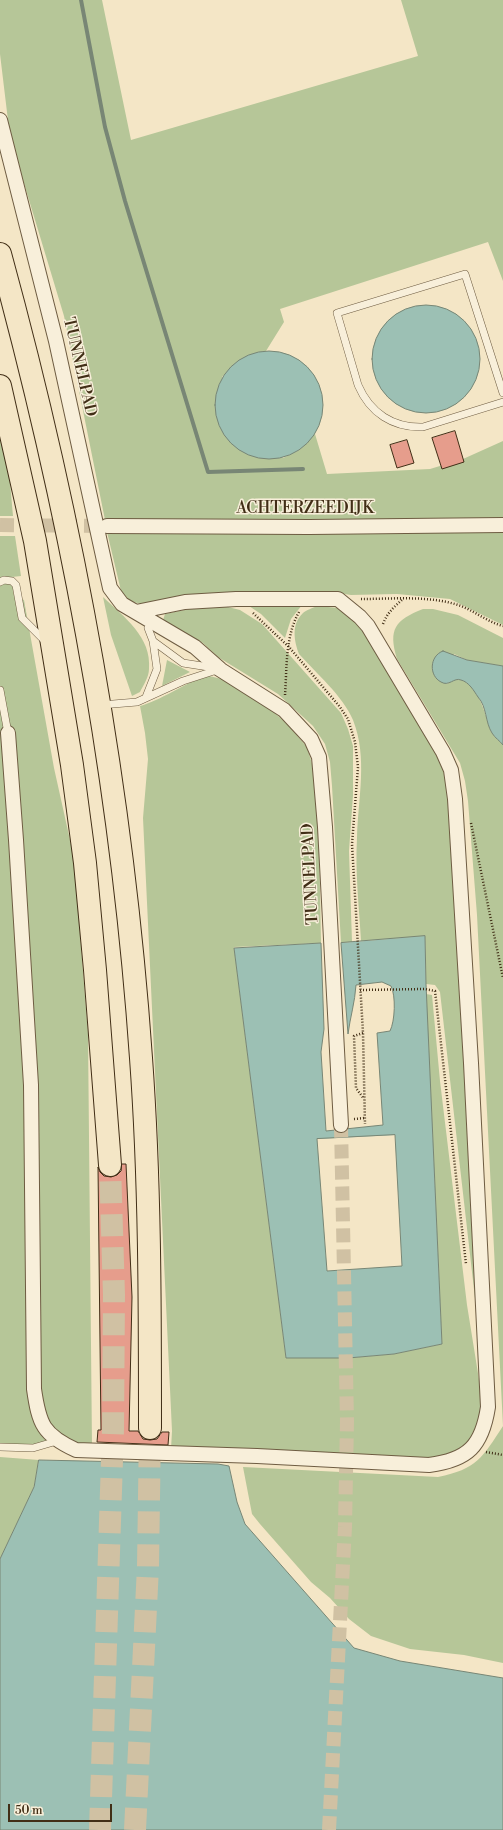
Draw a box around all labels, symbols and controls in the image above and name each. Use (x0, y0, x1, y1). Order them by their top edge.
street label: TUNNELPAD (58, 315, 100, 419)
street label: ACHTERZEEDIJK (236, 499, 374, 519)
street label: TUNNELPAD (299, 823, 323, 925)
scale bar (10, 1796, 114, 1822)
text: 50 m (15, 1803, 43, 1818)

